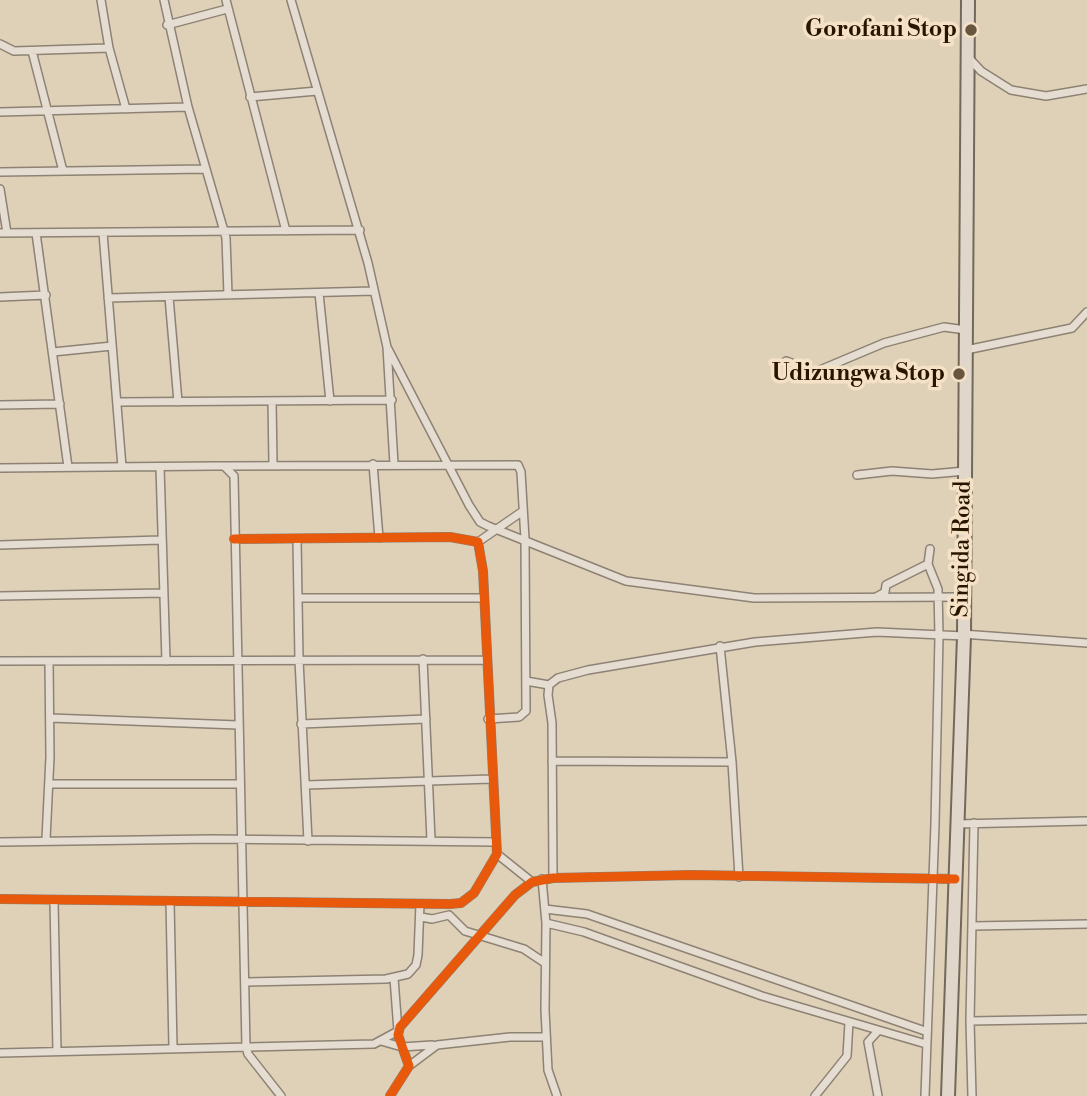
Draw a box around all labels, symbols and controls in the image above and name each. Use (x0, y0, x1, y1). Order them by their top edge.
place label: Gorofani Stop (805, 16, 957, 44)
marker: Gorofani Stop (963, 22, 979, 38)
place label: Udizungwa Stop (772, 360, 945, 388)
marker: Udizungwa Stop (951, 366, 967, 382)
street label: Singida Road (948, 480, 978, 618)

